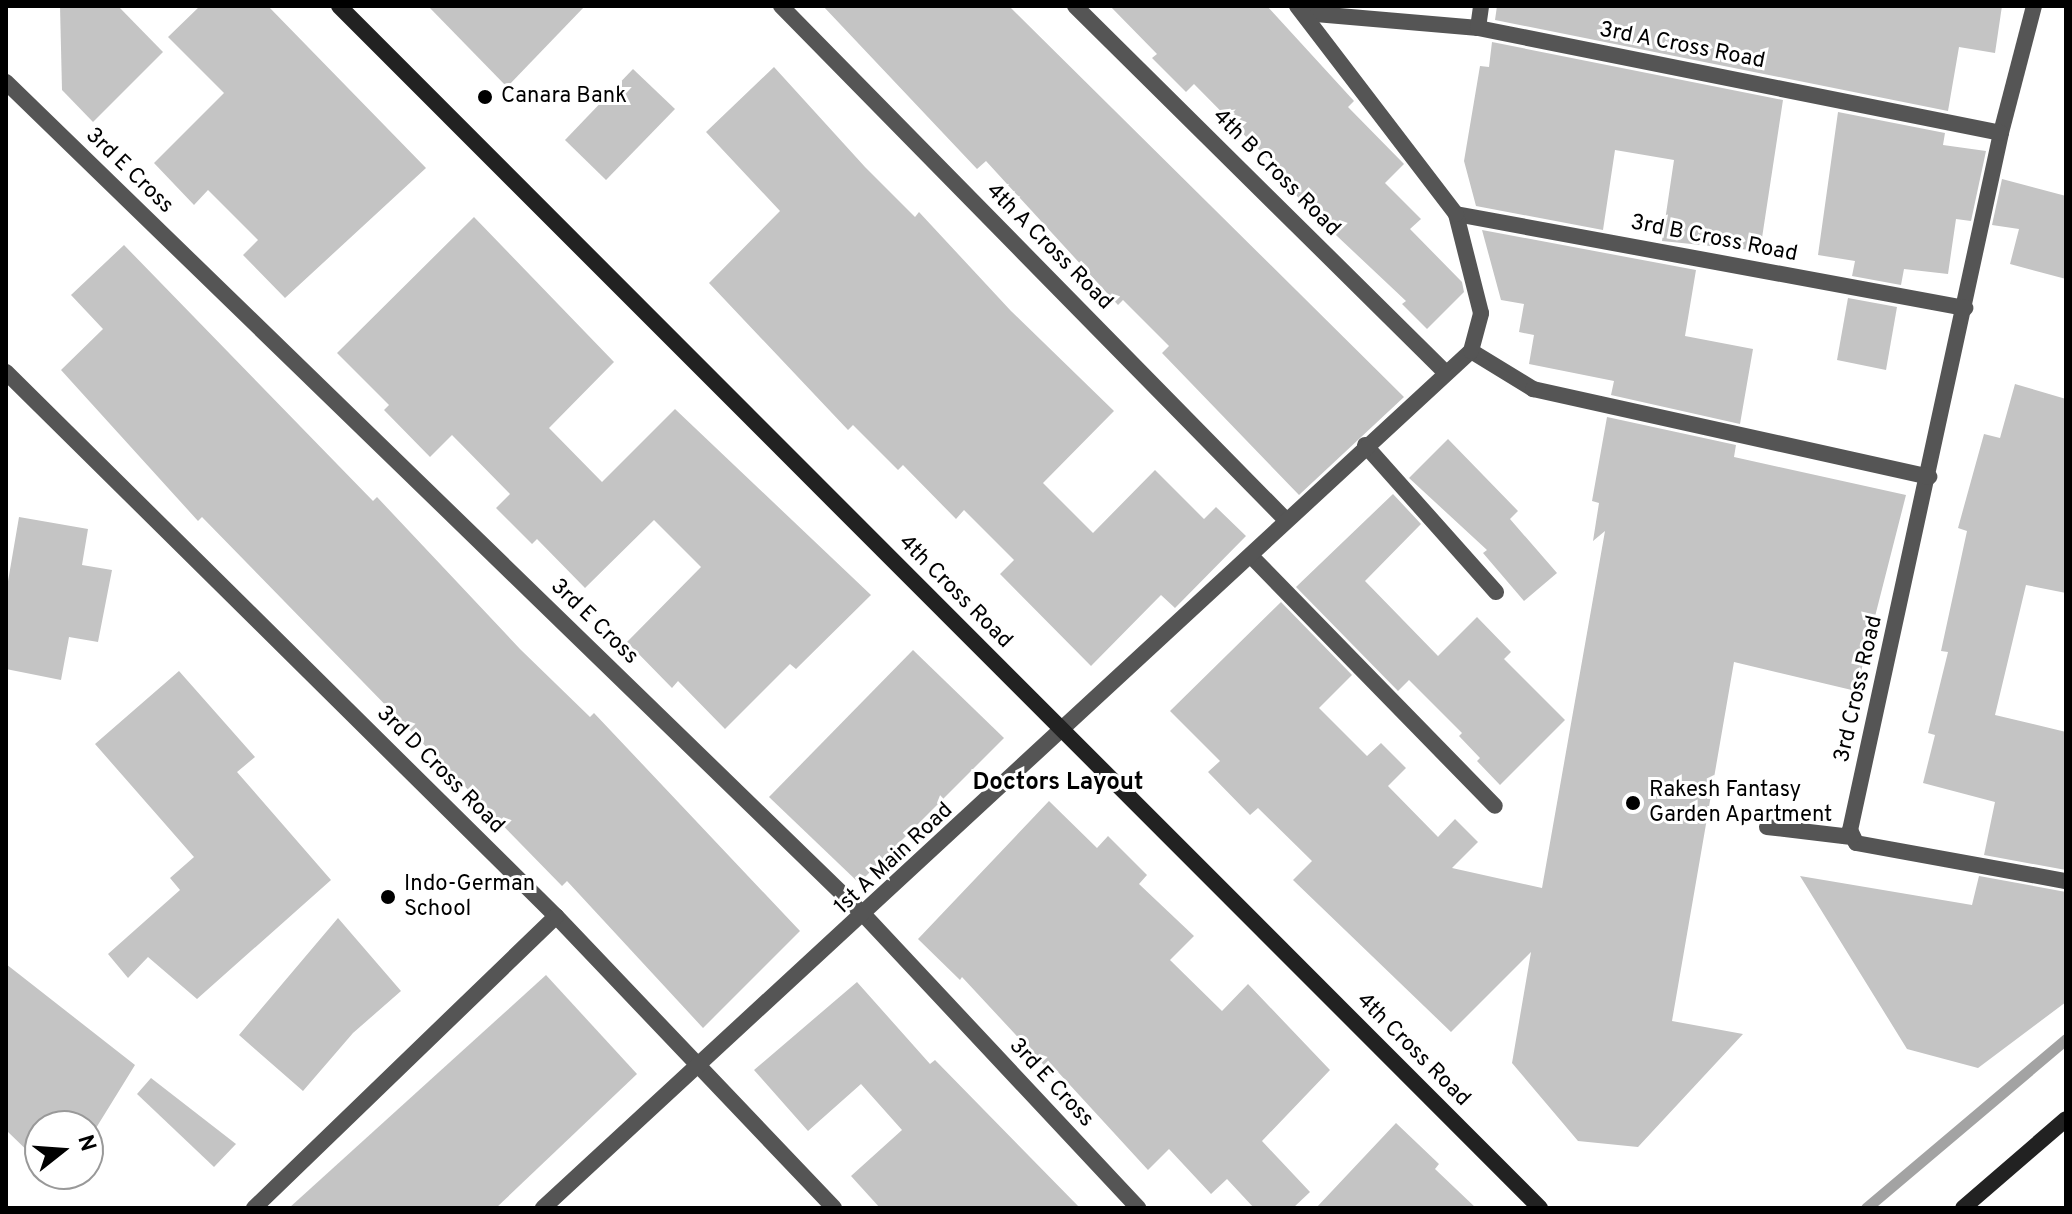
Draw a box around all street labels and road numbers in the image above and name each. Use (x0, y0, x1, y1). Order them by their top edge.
street label: 3rd A Cross Road (1596, 17, 1768, 75)
street label: 4th B Cross Road (1207, 104, 1345, 242)
street label: 3rd E Cross (80, 123, 178, 219)
street label: 4th A Cross Road (979, 177, 1119, 317)
street label: 3rd B Cross Road (1628, 210, 1800, 268)
street label: 4th Cross Road (893, 530, 1017, 654)
street label: 3rd E Cross (545, 574, 643, 670)
street label: 3rd Cross Road (1829, 613, 1889, 765)
street label: 3rd D Cross Road (371, 701, 509, 839)
street label: 1st A Main Road (829, 797, 959, 921)
street label: 4th Cross Road (1351, 988, 1475, 1112)
street label: 3rd E Cross (1003, 1033, 1099, 1133)

